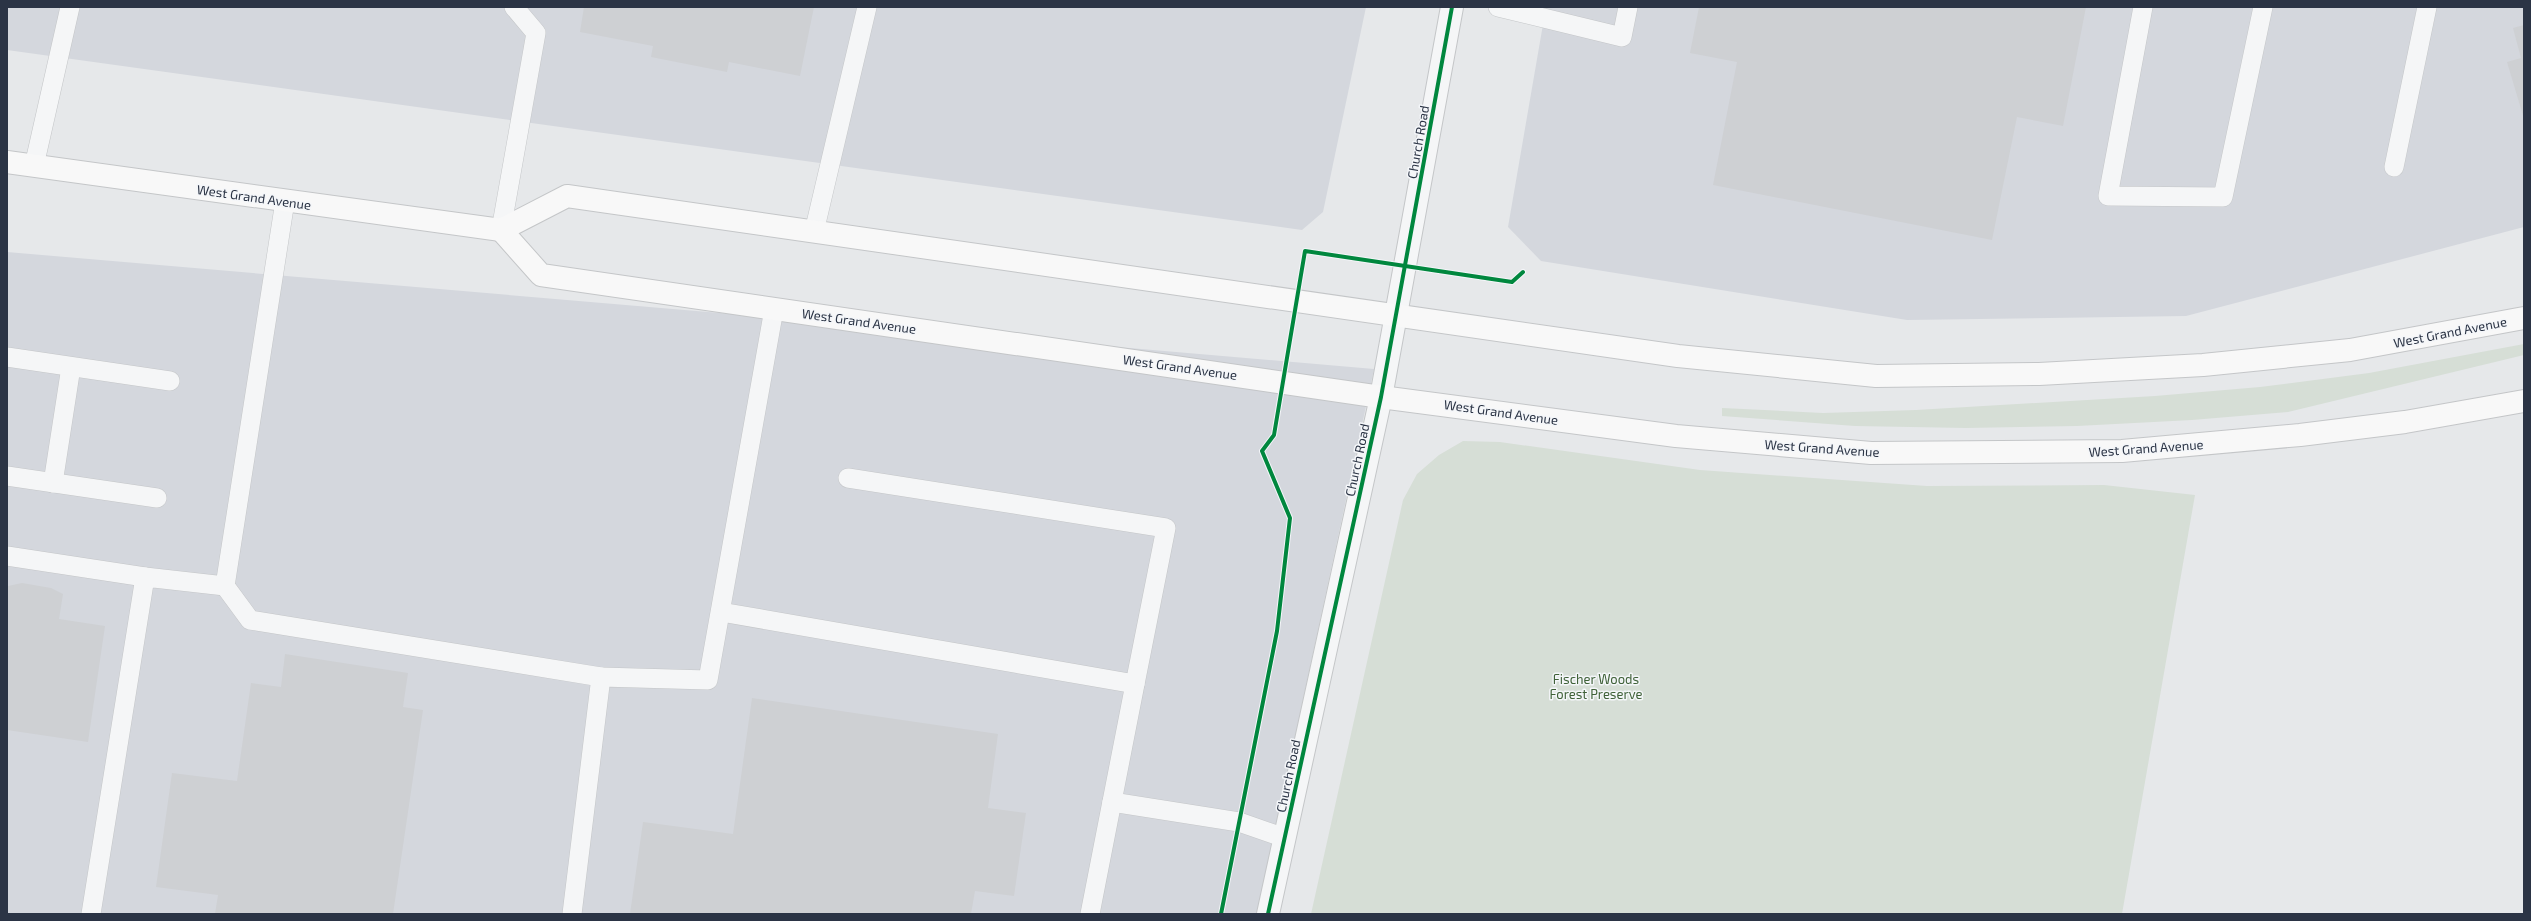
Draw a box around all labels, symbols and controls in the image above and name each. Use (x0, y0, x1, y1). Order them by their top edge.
street label: Church Road (1404, 104, 1432, 180)
street label: West Grand Avenue (196, 181, 312, 213)
street label: West Grand Avenue (801, 305, 917, 337)
street label: West Grand Avenue (2392, 313, 2508, 351)
street label: West Grand Avenue (1122, 351, 1238, 383)
street label: West Grand Avenue (1443, 396, 1559, 428)
street label: Church Road (1341, 422, 1373, 498)
street label: West Grand Avenue (1764, 436, 1880, 460)
street label: West Grand Avenue (2088, 436, 2204, 460)
park label: Fischer Woods Forest Preserve (1550, 671, 1642, 702)
street label: Church Road (1272, 738, 1304, 814)

